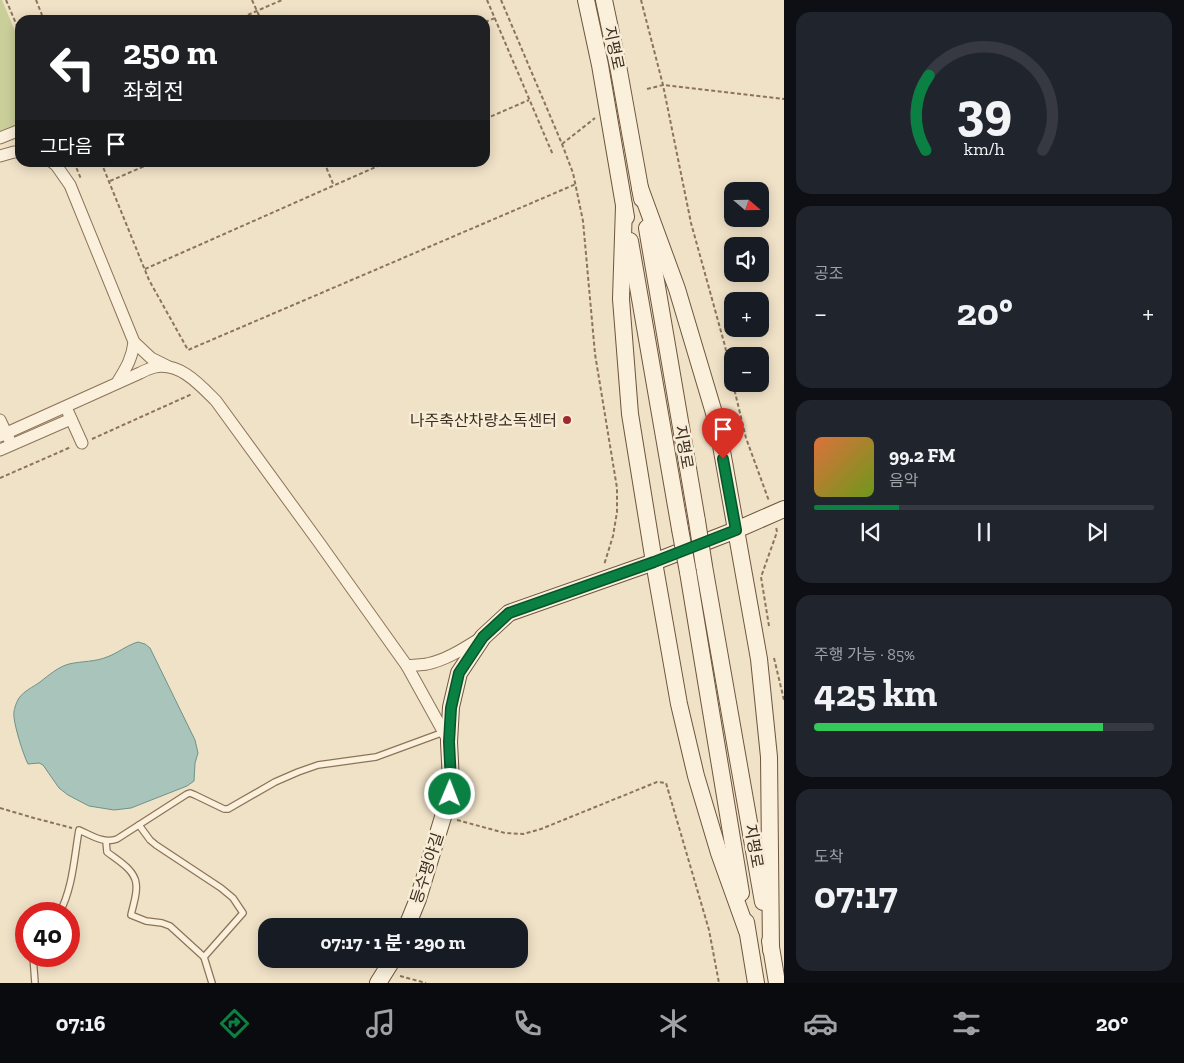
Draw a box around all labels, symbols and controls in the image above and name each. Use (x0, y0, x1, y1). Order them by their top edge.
street label: 지평로 (600, 24, 628, 72)
text: 250 m (123, 31, 217, 73)
icon: left (40, 35, 105, 100)
text: 좌회전 (123, 78, 184, 105)
text: 39 (956, 80, 1012, 142)
icon: arrive (102, 130, 130, 158)
text: 그다음 (40, 135, 92, 158)
text: km/h (964, 138, 1004, 160)
north arrow (724, 182, 769, 228)
map controls (724, 182, 769, 392)
button: sound (724, 237, 769, 282)
text: 공조 (814, 264, 843, 283)
text: 20° (957, 289, 1013, 335)
button: + (724, 292, 769, 337)
text: − (814, 297, 827, 330)
text: + (1142, 297, 1154, 330)
button: − (724, 347, 769, 392)
pin (702, 408, 744, 459)
place label: 나주축산차량소독센터 (410, 411, 557, 430)
marker: 나주축산차량소독센터 (561, 414, 573, 426)
icon: arrive (709, 415, 737, 443)
street label: 지평로 (671, 424, 697, 471)
text: 99.2 FM (889, 444, 955, 467)
text: 음악 (889, 471, 918, 490)
icon: previous (857, 518, 885, 546)
icon: pause (970, 518, 998, 546)
icon: next (1083, 518, 1111, 546)
text: 주행 가능 · 85% (814, 645, 915, 664)
text: 425 km (814, 670, 937, 716)
position arrow (423, 767, 475, 819)
street label: 지평로 (741, 823, 767, 870)
street label: 등수평야길 (407, 830, 447, 906)
text: 도착 (814, 847, 843, 866)
text: 07:17 (814, 872, 898, 918)
speed limit sign: 40 (15, 902, 80, 967)
text: 07:17 · 1 분 · 290 m (321, 931, 465, 954)
icon: directions (217, 1006, 252, 1041)
icon: music (363, 1006, 398, 1041)
icon: phone (510, 1006, 545, 1041)
icon: climate (656, 1006, 691, 1041)
icon: car (803, 1006, 838, 1041)
icon: filters (949, 1006, 984, 1041)
text: 07:16 (56, 1010, 105, 1037)
text: 20° (1096, 1010, 1128, 1037)

